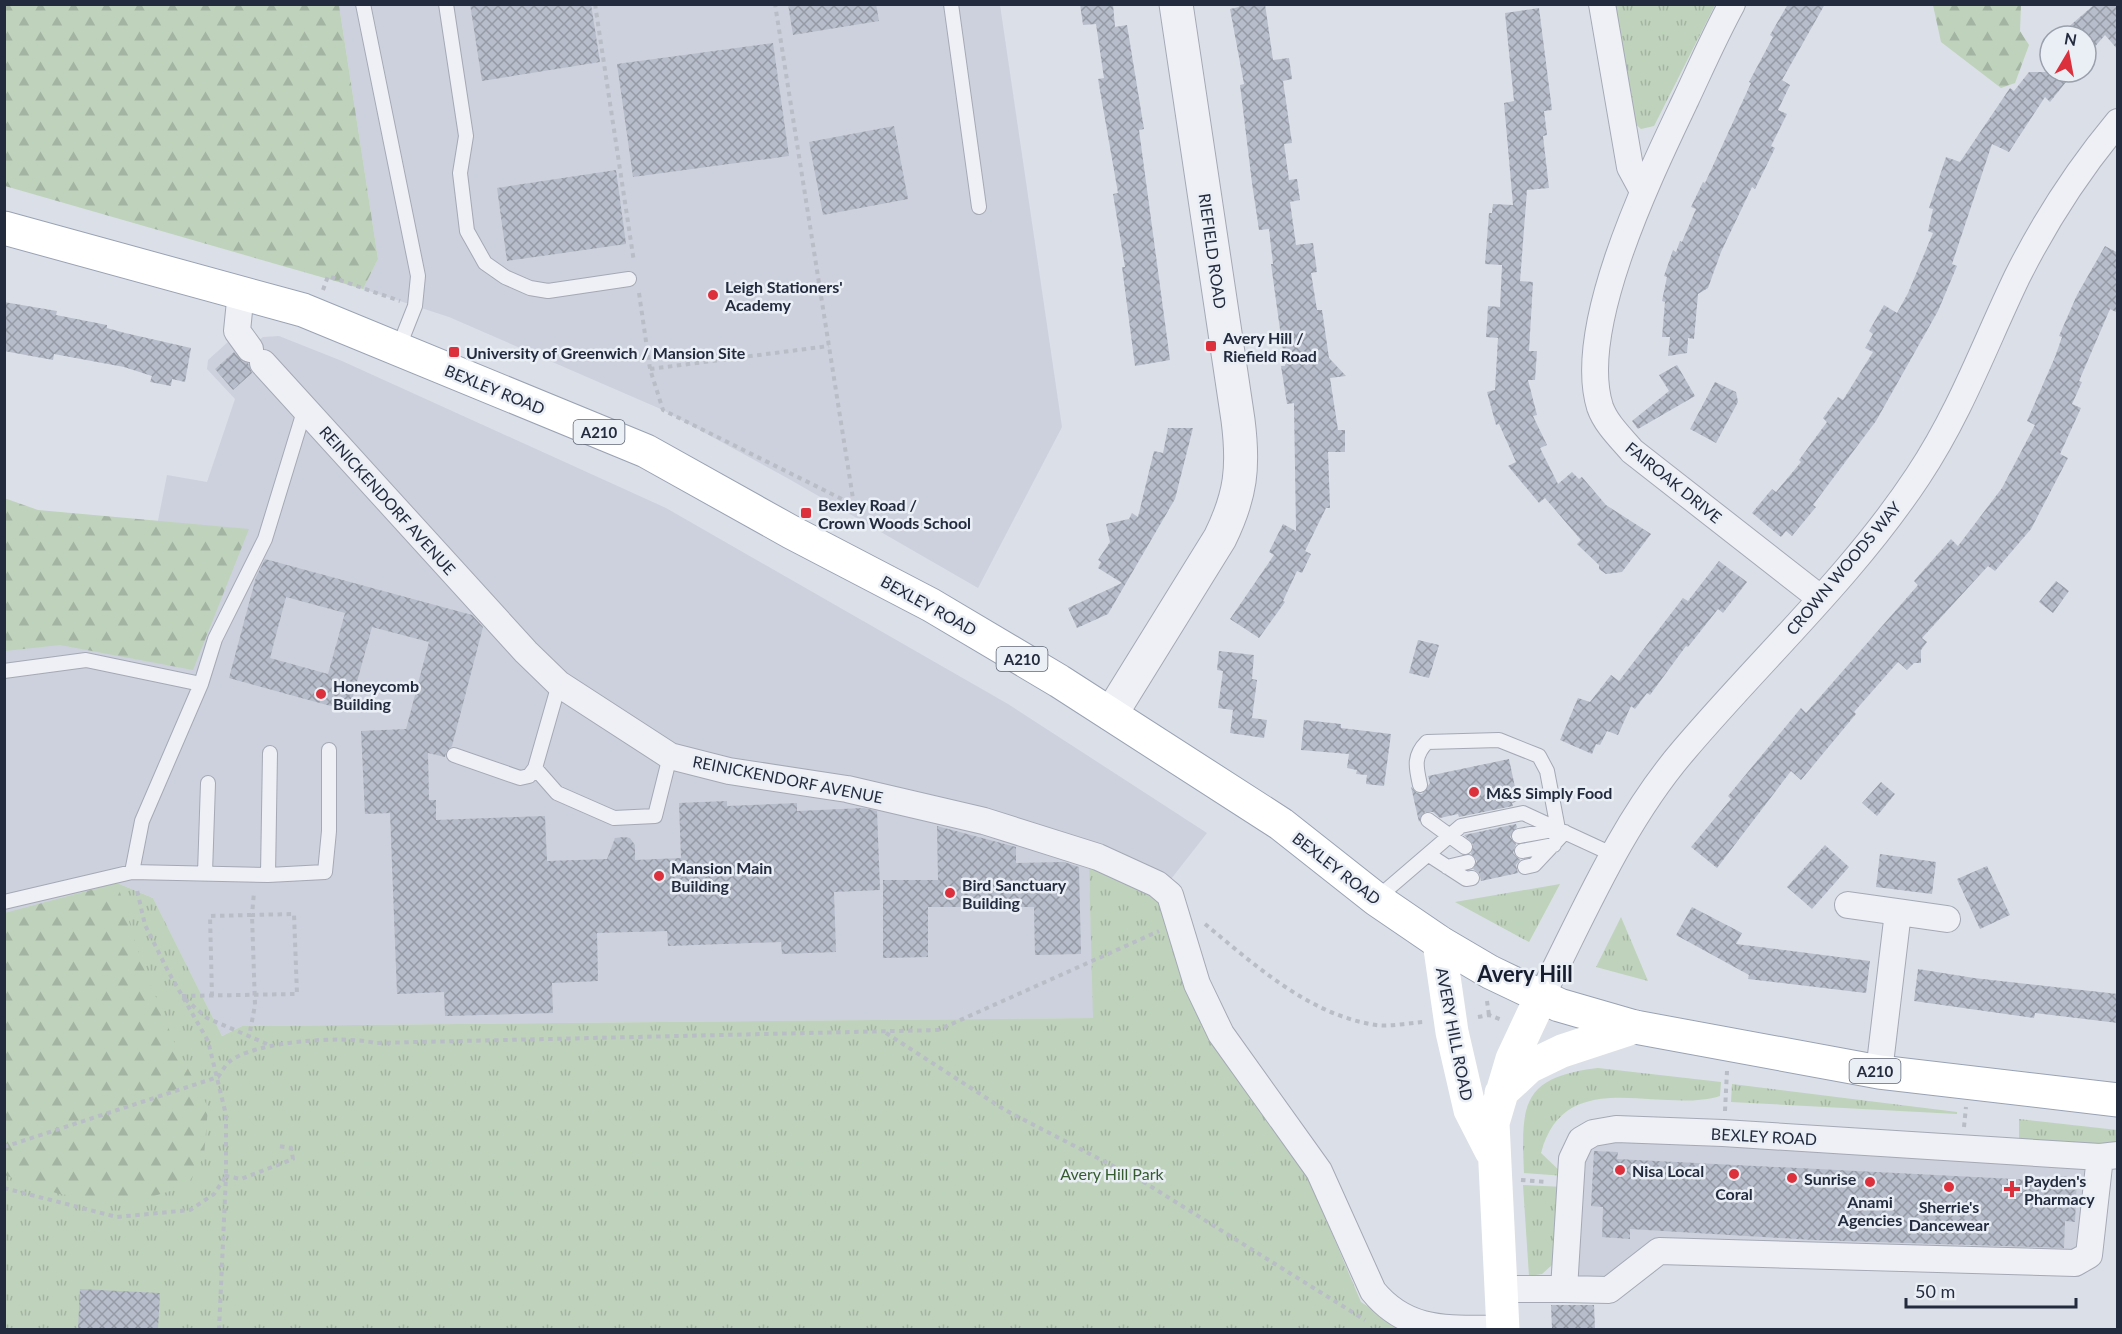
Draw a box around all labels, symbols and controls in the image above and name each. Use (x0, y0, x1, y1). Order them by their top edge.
north arrow (2038, 24, 2098, 84)
text: N (2063, 28, 2078, 49)
street label: RIEFIELD ROAD (1195, 192, 1231, 310)
place label: Leigh Stationers' Academy (724, 277, 843, 314)
marker: Leigh Stationers' Academy (706, 288, 720, 302)
place label: Avery Hill / Riefield Road (1222, 328, 1317, 365)
marker: Avery Hill / Riefield Road (1204, 339, 1218, 353)
place label: University of Greenwich / Mansion Site (466, 343, 746, 362)
marker: University of Greenwich / Mansion Site (447, 345, 461, 359)
street label: BEXLEY ROAD (442, 360, 548, 418)
road number: A210 (574, 420, 624, 444)
street label: REINICKENDORF AVENUE (316, 422, 460, 578)
street label: FAIROAK DRIVE (1622, 437, 1726, 527)
place label: Bexley Road / Crown Woods School (818, 495, 971, 532)
street label: CROWN WOODS WAY (1782, 497, 1904, 639)
marker: Bexley Road / Crown Woods School (799, 506, 813, 520)
street label: BEXLEY ROAD (878, 571, 980, 639)
road number: A210 (996, 647, 1048, 671)
place label: Honeycomb Building (333, 676, 419, 713)
marker: Honeycomb Building (314, 687, 328, 701)
street label: REINICKENDORF AVENUE (691, 751, 885, 807)
place label: M&S Simply Food (1486, 783, 1612, 802)
marker: M&S Simply Food (1467, 785, 1481, 799)
street label: BEXLEY ROAD (1289, 828, 1385, 908)
place label: Mansion Main Building (671, 858, 772, 895)
marker: Mansion Main Building (652, 869, 666, 883)
place label: Bird Sanctuary Building (962, 875, 1067, 912)
marker: Bird Sanctuary Building (943, 886, 957, 900)
district label: Avery Hill (1476, 960, 1573, 987)
street label: AVERY HILL ROAD (1433, 966, 1477, 1102)
road number: A210 (1850, 1059, 1900, 1083)
street label: BEXLEY ROAD (1710, 1124, 1818, 1148)
place label: Nisa Local (1632, 1161, 1704, 1180)
marker: Nisa Local (1613, 1163, 1627, 1177)
park label: Avery Hill Park (1060, 1164, 1165, 1183)
marker: Coral (1727, 1167, 1741, 1181)
place label: Sunrise (1804, 1169, 1857, 1188)
marker: Sunrise (1785, 1171, 1799, 1185)
place label: Payden's Pharmacy (2024, 1171, 2095, 1208)
marker: Anami Agencies (1863, 1175, 1877, 1189)
marker: Sherrie's Dancewear (1942, 1180, 1956, 1194)
marker: Payden's Pharmacy (2005, 1182, 2019, 1196)
place label: Coral (1715, 1184, 1753, 1203)
place label: Anami Agencies (1837, 1192, 1902, 1229)
place label: Sherrie's Dancewear (1909, 1197, 1989, 1234)
scale bar (1906, 1271, 2076, 1309)
text: 50 m (1915, 1280, 1955, 1302)

